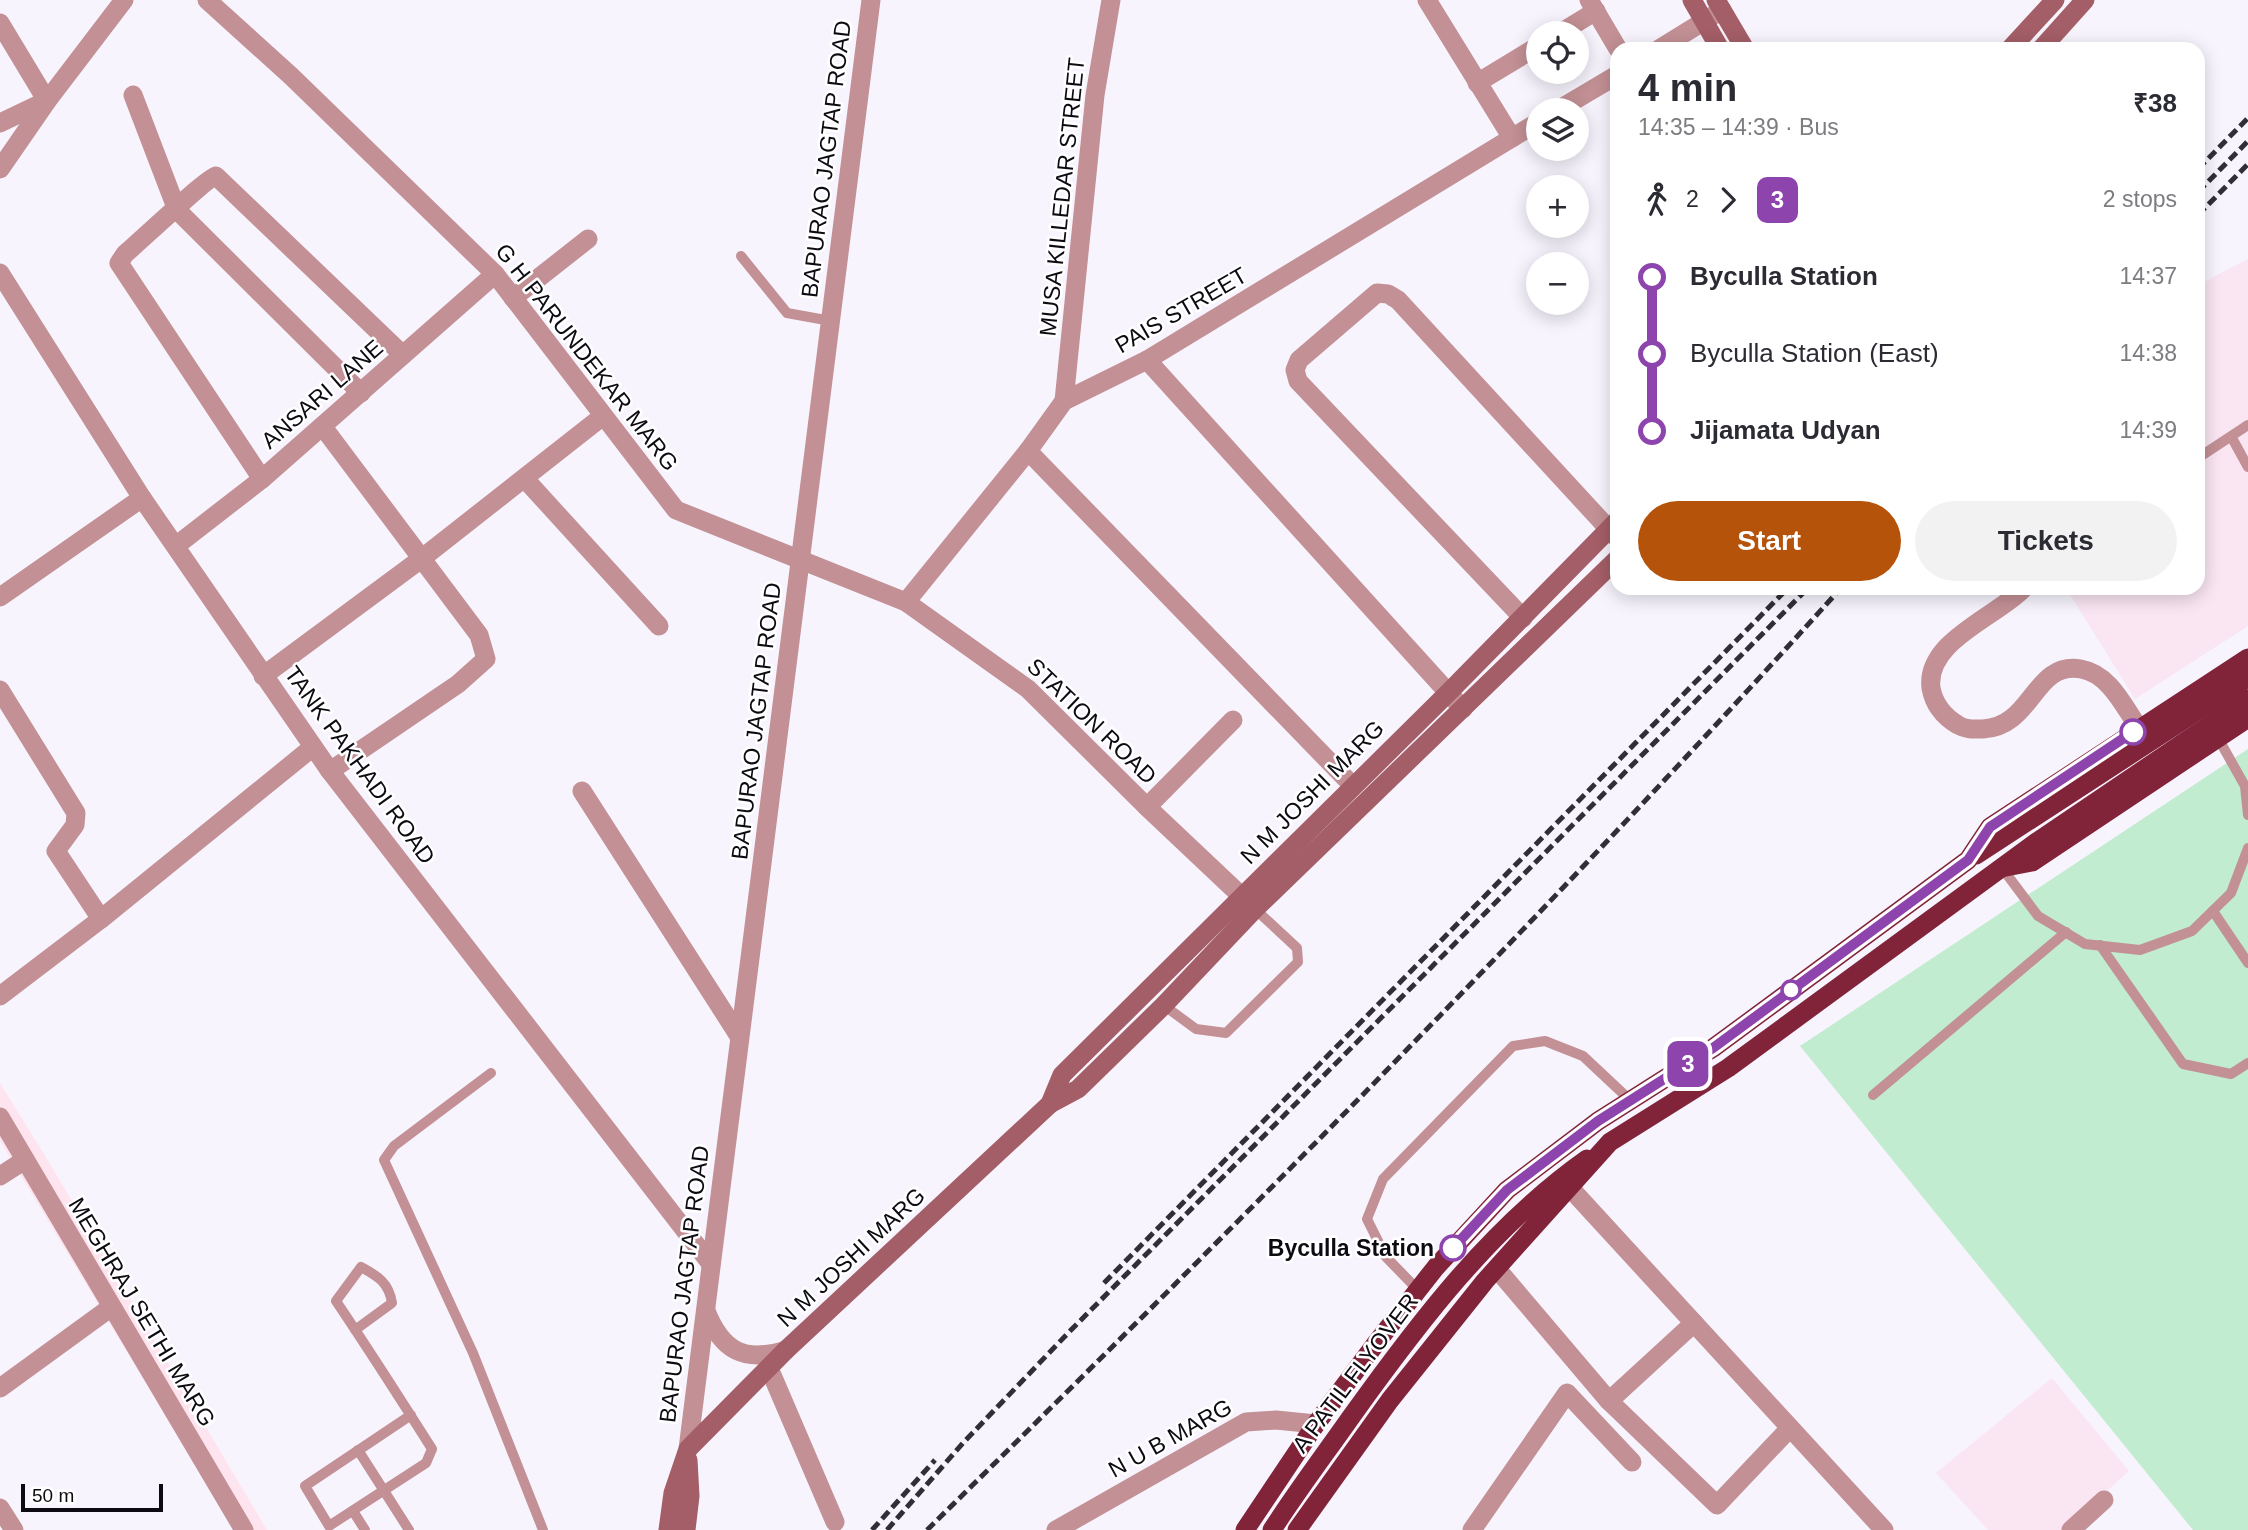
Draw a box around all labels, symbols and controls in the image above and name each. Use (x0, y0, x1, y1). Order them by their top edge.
street label: BAPURAO JAGTAP ROAD (796, 19, 856, 299)
map controls (1526, 21, 1589, 315)
button: locate (1526, 21, 1589, 84)
street label: MUSA KILLEDAR STREET (1034, 56, 1090, 338)
text: 4 min (1638, 67, 1737, 109)
text: ₹38 (2133, 88, 2177, 118)
button: layers (1526, 98, 1589, 161)
text: 14:35 – 14:39 · Bus (1638, 114, 1839, 140)
button: + (1526, 175, 1589, 238)
icon: walk (1638, 181, 1676, 219)
icon: forward (1709, 181, 1747, 219)
text: 2 (1686, 186, 1699, 212)
text: 3 (1771, 186, 1784, 213)
text: 2 stops (2103, 186, 2177, 212)
street label: G H PARUNDEKAR MARG (490, 238, 684, 476)
button: − (1526, 252, 1589, 315)
text: Byculla Station (1690, 261, 1878, 291)
street label: PAIS STREET (1110, 262, 1252, 358)
text: 14:37 (2119, 263, 2177, 289)
street label: ANSARI LANE (256, 334, 388, 454)
text: Byculla Station (East) (1690, 338, 1939, 368)
text: 14:38 (2119, 340, 2177, 366)
text: Jijamata Udyan (1690, 415, 1881, 445)
text: 14:39 (2119, 417, 2177, 443)
button: Start (1638, 501, 1901, 581)
button: Tickets (1915, 501, 2177, 581)
street label: BAPURAO JAGTAP ROAD (726, 581, 786, 861)
street label: STATION ROAD (1022, 653, 1162, 789)
street label: TANK PAKHADI ROAD (279, 661, 441, 869)
street label: N M JOSHI MARG (1235, 715, 1389, 869)
unlabelled marker (2120, 719, 2146, 745)
unlabelled marker (1781, 980, 1801, 1000)
line badge: 3 (1665, 1041, 1711, 1087)
text: 3 (1681, 1050, 1695, 1077)
street label: BAPURAO JAGTAP ROAD (654, 1144, 714, 1424)
street label: N M JOSHI MARG (772, 1182, 930, 1332)
street label: MEGHRAJ SETHI MARG (63, 1193, 221, 1431)
place label: Byculla Station (1268, 1235, 1434, 1261)
marker: Byculla Station (1440, 1235, 1466, 1261)
street label: A PATIL FLYOVER (1287, 1288, 1423, 1458)
street label: N U B MARG (1104, 1393, 1236, 1483)
scale bar (21, 1481, 163, 1513)
text: 50 m (32, 1485, 74, 1506)

